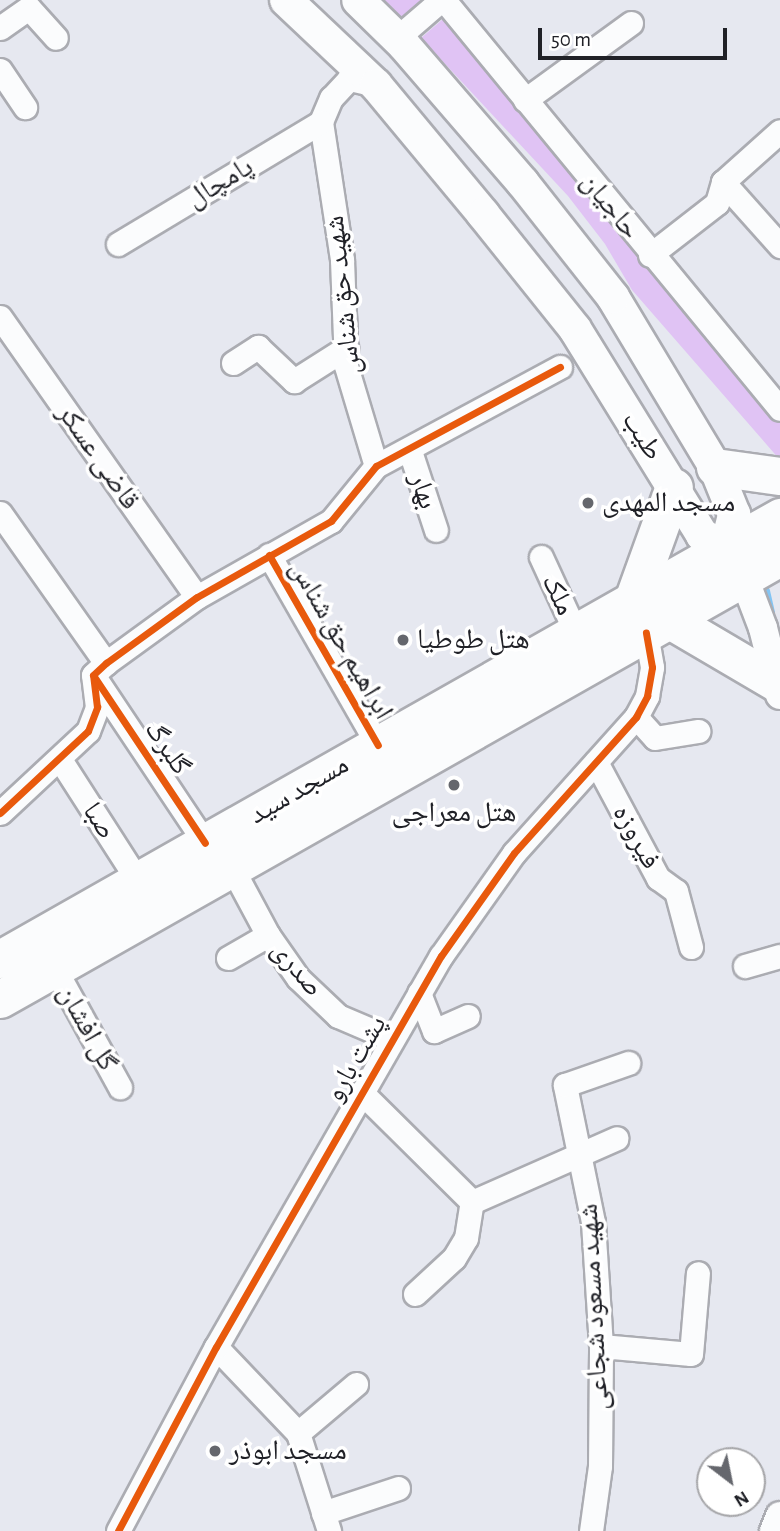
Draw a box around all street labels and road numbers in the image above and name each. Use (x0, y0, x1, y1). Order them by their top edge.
street label: پامچال (181, 150, 259, 216)
street label: حاجیان (573, 166, 647, 246)
street label: شهید حق شناس (318, 214, 368, 376)
street label: قاضی عسکر (49, 398, 147, 516)
street label: طیب (614, 405, 670, 467)
street label: بهار (401, 469, 445, 513)
street label: ابراهیم حق شناس (282, 554, 400, 726)
street label: ملک (534, 569, 582, 621)
street label: گلبرگ (137, 714, 197, 782)
street label: مسجد سید (243, 748, 355, 832)
street label: صبا (75, 796, 123, 846)
street label: فیروزه (605, 799, 667, 875)
street label: صدری (264, 934, 330, 1004)
street label: گل افشان (50, 979, 124, 1077)
street label: پشت بارو (318, 1010, 394, 1108)
street label: شهید مسعود شجاعی (572, 1203, 616, 1411)

